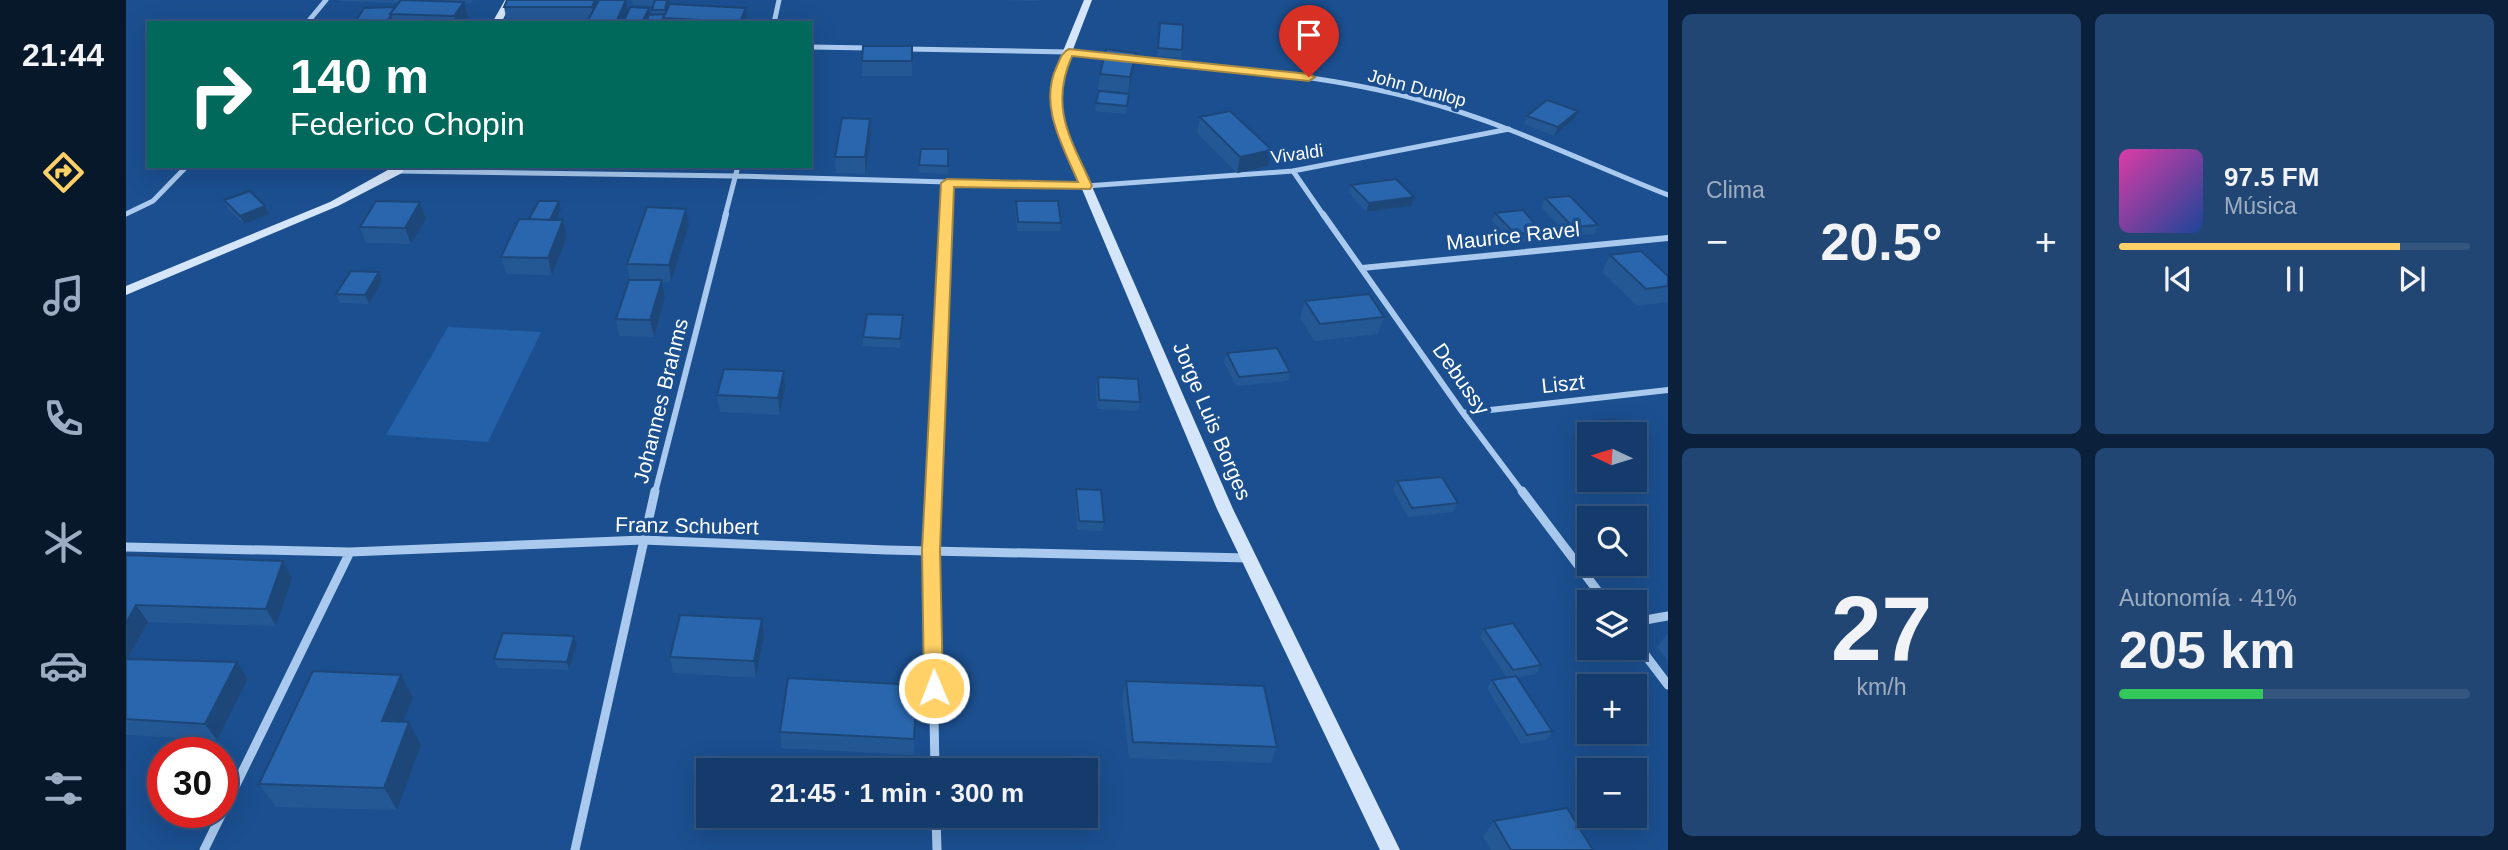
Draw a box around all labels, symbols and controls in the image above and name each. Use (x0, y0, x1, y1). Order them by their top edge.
pin (1279, 5, 1339, 77)
icon: arrive (1290, 16, 1328, 54)
text: 21:44 (22, 37, 104, 73)
icon: right (175, 49, 266, 140)
text: 140 m (290, 49, 429, 103)
street label: John Dunlop (1366, 65, 1468, 111)
text: Federico Chopin (290, 106, 525, 142)
street label: Vivaldi (1270, 140, 1324, 168)
icon: directions (39, 148, 88, 197)
text: 97.5 FM (2224, 162, 2319, 192)
text: Clima (1706, 177, 1765, 203)
text: Música (2224, 193, 2297, 219)
text: 20.5° (1820, 213, 1943, 271)
street label: Maurice Ravel (1445, 217, 1581, 254)
text: − (1706, 221, 1728, 263)
text: + (2035, 221, 2057, 263)
icon: previous (2159, 260, 2197, 298)
icon: pause (2276, 260, 2314, 298)
icon: next (2393, 260, 2431, 298)
icon: music (39, 271, 88, 320)
street label: Johannes Brahms (629, 316, 692, 486)
street label: Jorge Luis Borges (1169, 338, 1256, 503)
street label: Debussy (1429, 339, 1495, 419)
street label: Liszt (1540, 370, 1586, 397)
icon: phone (39, 394, 88, 443)
north arrow (1577, 422, 1647, 492)
map controls (1577, 422, 1647, 828)
button: search (1577, 506, 1647, 576)
street label: Franz Schubert (615, 513, 759, 538)
icon: climate (39, 518, 88, 567)
text: 27 (1831, 578, 1932, 679)
text: Autonomía · 41% (2119, 585, 2297, 611)
button: layers (1577, 590, 1647, 660)
text: 205 km (2119, 621, 2295, 679)
icon: car (39, 641, 88, 690)
position arrow (897, 651, 971, 725)
button: + (1577, 674, 1647, 744)
text: km/h (1857, 674, 1906, 700)
speed limit sign: 30 (147, 737, 238, 828)
button: − (1577, 758, 1647, 828)
icon: filters (39, 764, 88, 813)
text: 21:45 · 1 min · 300 m (770, 778, 1024, 808)

